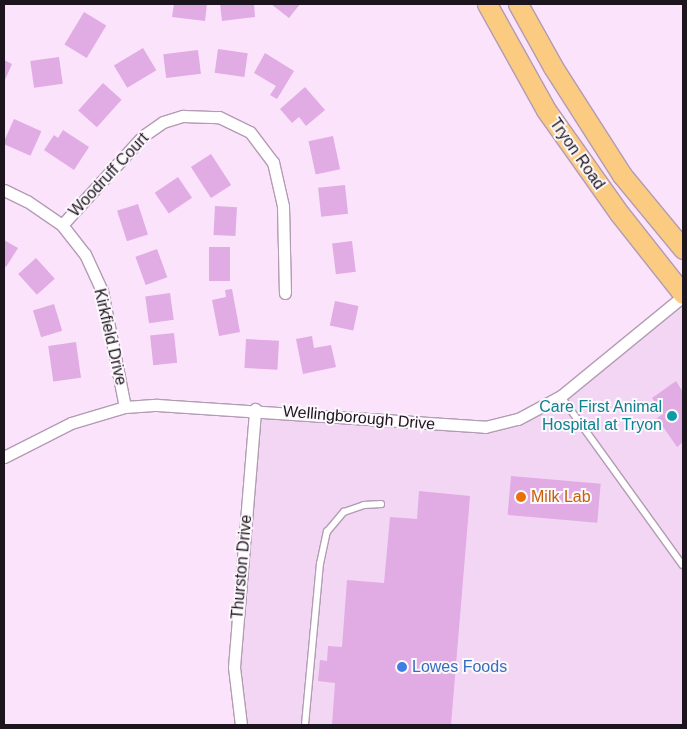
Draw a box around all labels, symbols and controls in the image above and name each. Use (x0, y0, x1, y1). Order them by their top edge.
street label: Tryon Road (545, 114, 609, 194)
street label: Woodruff Court (65, 129, 153, 221)
street label: Kirkfield Drive (90, 287, 130, 387)
place label: Care First Animal Hospital at Tryon (538, 397, 662, 435)
street label: Wellingborough Drive (282, 402, 436, 434)
marker: Care First Animal Hospital at Tryon (666, 410, 678, 422)
place label: Milk Lab (531, 487, 591, 507)
marker: Milk Lab (515, 491, 527, 503)
street label: Thurston Drive (228, 514, 256, 620)
place label: Lowes Foods (412, 657, 507, 677)
marker: Lowes Foods (396, 661, 408, 673)

